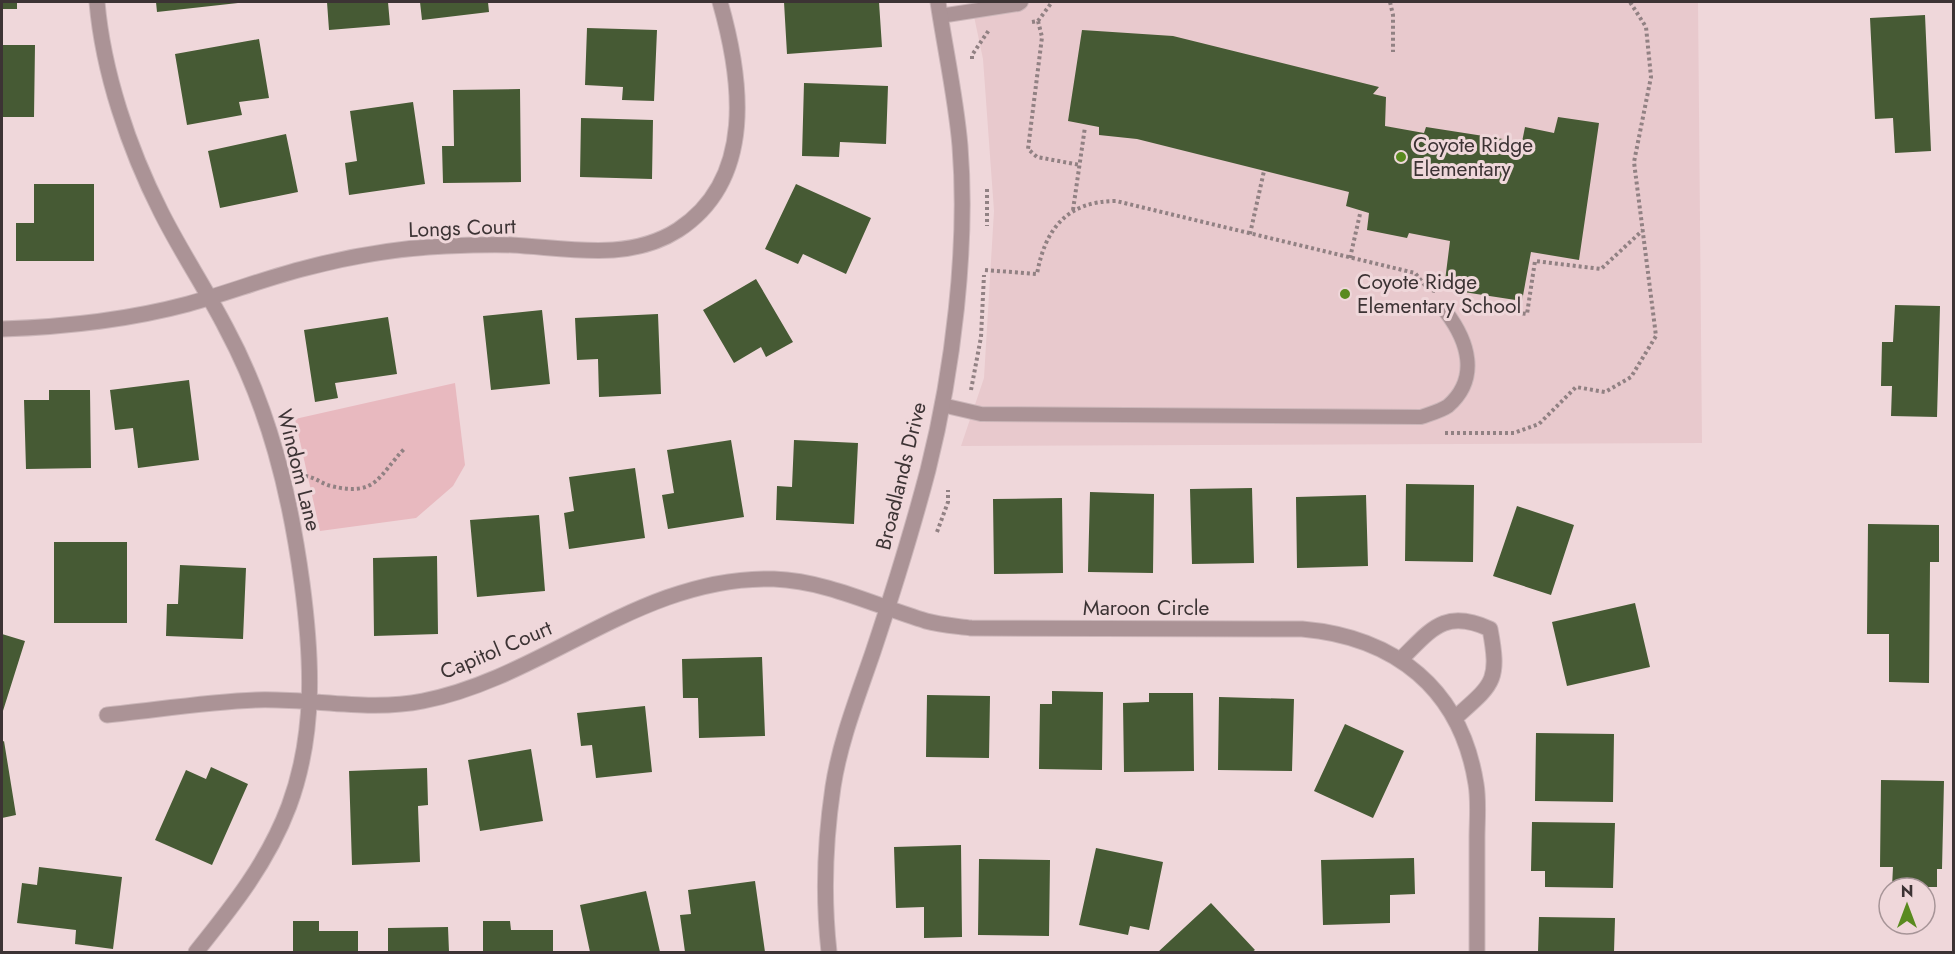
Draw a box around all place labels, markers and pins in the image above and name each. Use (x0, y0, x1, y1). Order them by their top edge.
place label: Coyote Ridge Elementary (1413, 130, 1533, 184)
marker: Coyote Ridge Elementary (1394, 150, 1408, 164)
place label: Coyote Ridge Elementary School (1357, 267, 1521, 321)
marker: Coyote Ridge Elementary School (1338, 287, 1352, 301)

